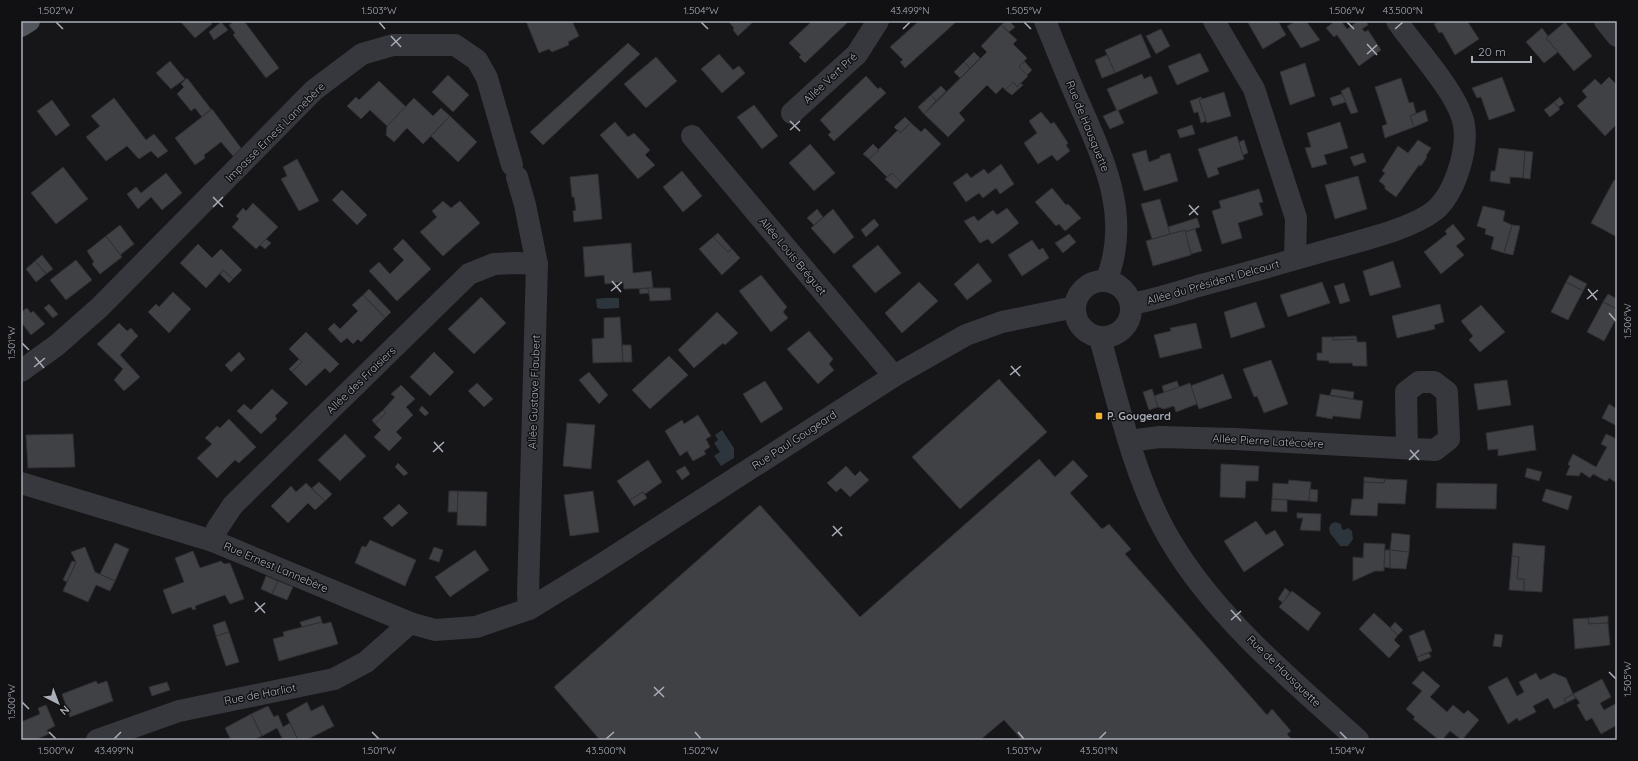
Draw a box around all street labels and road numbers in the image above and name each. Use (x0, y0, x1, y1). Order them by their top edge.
street label: Allée Vert Pré (800, 50, 860, 106)
street label: Rue de Hausquette (1063, 78, 1113, 174)
street label: Impasse Ernest Lannebère (222, 79, 328, 185)
street label: Allée Louis Bréguet (756, 214, 830, 298)
street label: Allée du Président Delcourt (1145, 256, 1281, 308)
street label: Allée Gustave Flaubert (525, 334, 543, 449)
street label: Allée des Fraisiers (323, 343, 399, 417)
street label: Rue Paul Gougeard (749, 407, 839, 473)
street label: Allée Pierre Latécoère (1212, 431, 1324, 451)
street label: Rue Ernest Lannebère (222, 539, 330, 595)
street label: Rue de Hausquette (1244, 632, 1324, 710)
street label: Rue de Harliot (223, 680, 297, 708)

